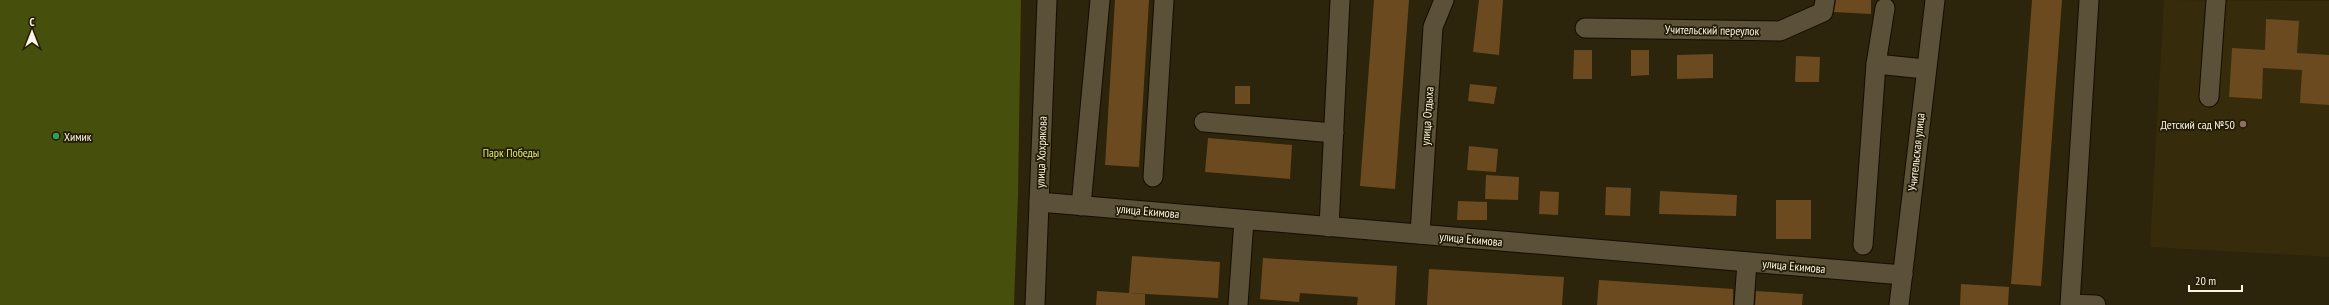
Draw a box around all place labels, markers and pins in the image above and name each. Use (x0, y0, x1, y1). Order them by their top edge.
place label: Детский сад №50 (2160, 117, 2235, 132)
marker: Детский сад №50 (2238, 119, 2248, 129)
place label: Химик (64, 129, 92, 144)
marker: Химик (51, 131, 61, 141)

